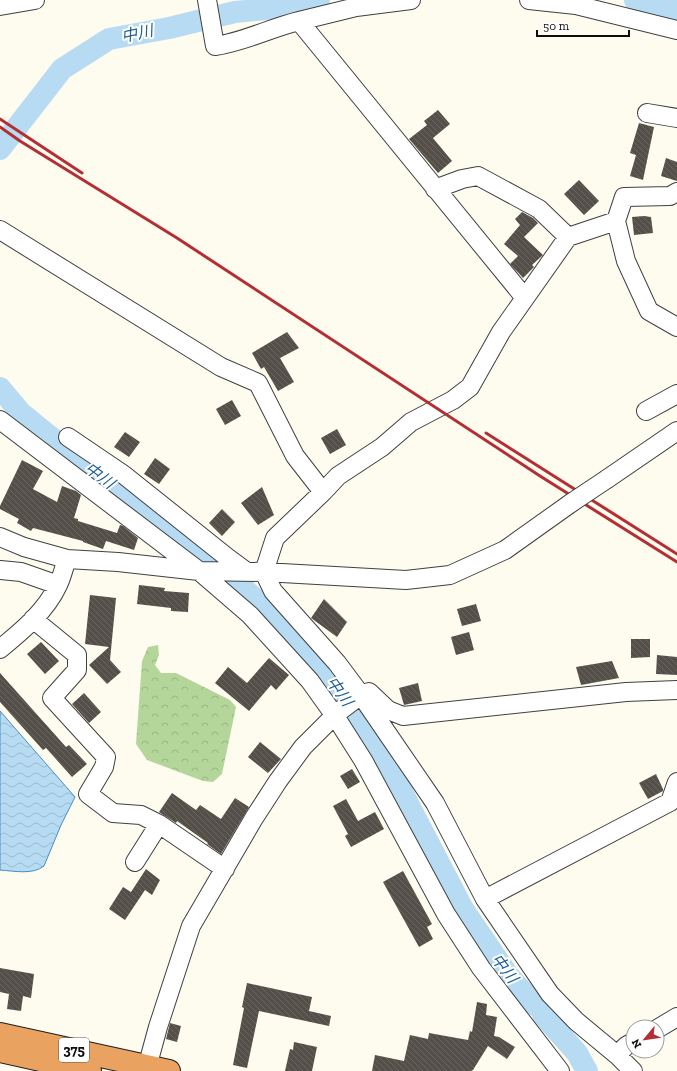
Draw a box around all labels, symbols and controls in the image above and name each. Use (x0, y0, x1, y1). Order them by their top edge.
scale bar (537, 12, 629, 38)
text: 50 m (543, 19, 570, 33)
water label: 中川 (119, 20, 157, 46)
water label: 中川 (81, 458, 120, 494)
water label: 中川 (323, 673, 358, 711)
water label: 中川 (487, 950, 523, 988)
north arrow (625, 1019, 665, 1059)
text: N (629, 1036, 644, 1050)
road number: 375 (59, 1038, 89, 1062)

